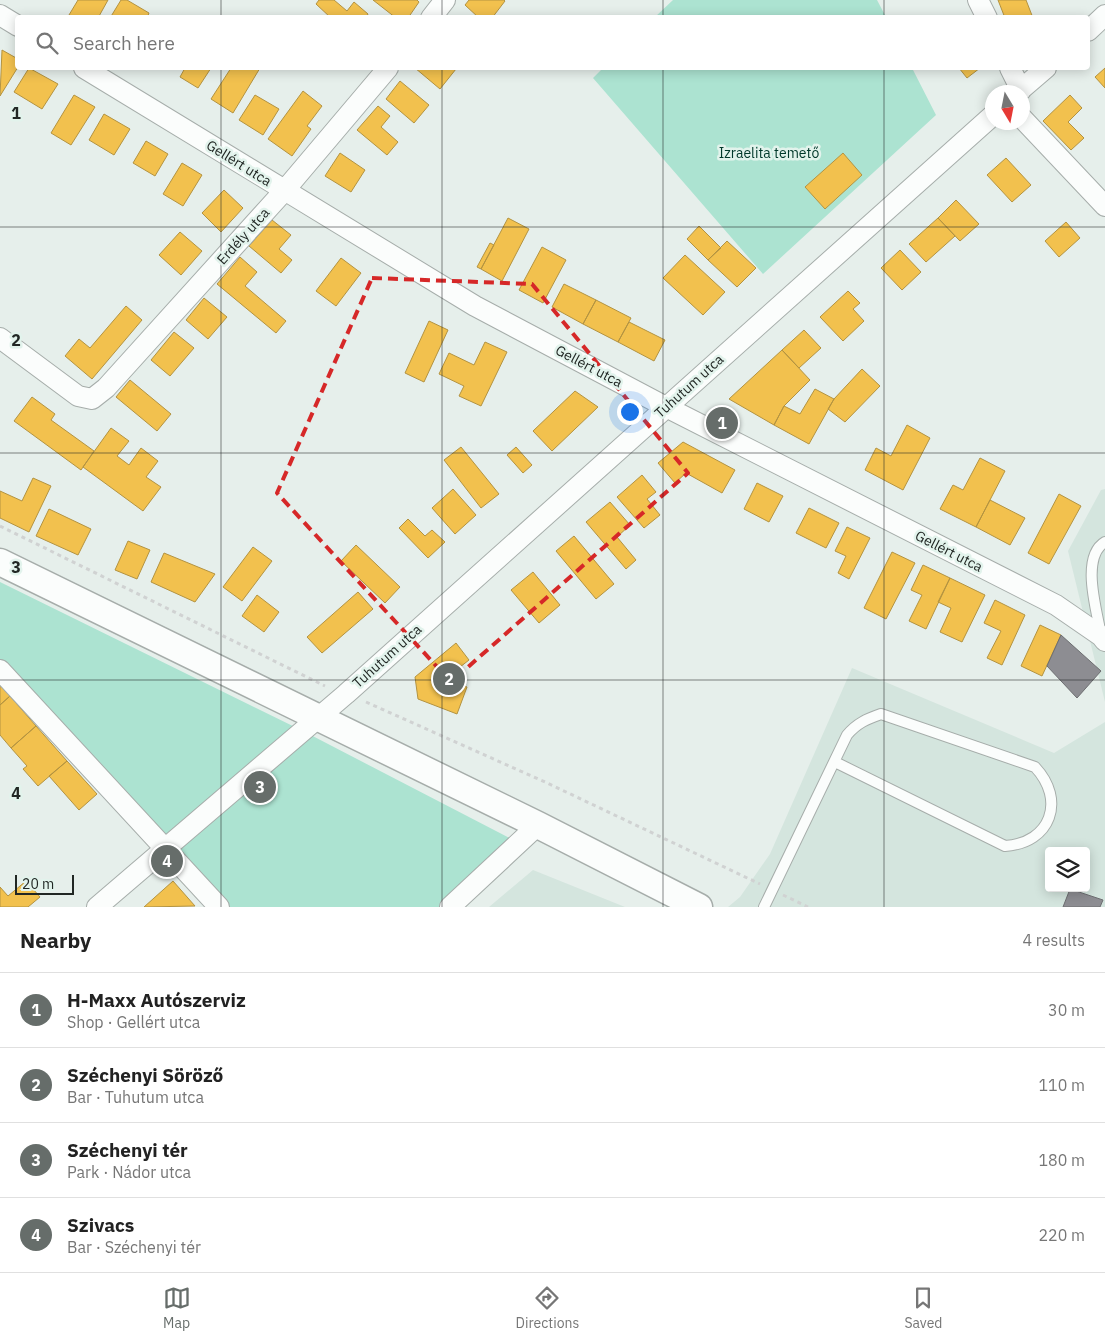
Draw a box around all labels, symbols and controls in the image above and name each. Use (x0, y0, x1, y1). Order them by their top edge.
search box (15, 15, 1090, 70)
icon: search (33, 29, 61, 57)
text: Search here (73, 31, 175, 55)
north arrow (985, 85, 1030, 130)
text: 1 (11, 103, 21, 123)
street label: Gellért utca (203, 136, 275, 190)
park label: Izraelita temető (719, 144, 819, 162)
street label: Erdély utca (213, 203, 274, 268)
text: 2 (11, 330, 21, 350)
street label: Gellért utca (552, 341, 626, 391)
street label: Tuhutum utca (651, 350, 728, 422)
your location (617, 399, 643, 425)
pin: 1 (706, 404, 738, 442)
street label: Gellért utca (912, 526, 986, 576)
text: 3 (11, 557, 21, 577)
street label: Tuhutum utca (349, 620, 426, 692)
pin: 2 (433, 660, 465, 698)
pin: 3 (244, 768, 276, 806)
text: 4 (11, 783, 21, 803)
pin: 4 (151, 842, 183, 880)
map controls (1045, 847, 1090, 892)
button: layers (1045, 847, 1090, 892)
scale bar (15, 872, 74, 895)
text: 20 m (22, 875, 54, 893)
text: Nearby (20, 926, 91, 954)
text: 4 results (1022, 930, 1085, 950)
text: H-Maxx Autószerviz (67, 988, 246, 1012)
text: 1 (31, 1000, 41, 1020)
text: 30 m (1048, 1000, 1085, 1020)
text: Shop · Gellért utca (67, 1012, 200, 1032)
text: Széchenyi Söröző (67, 1063, 223, 1087)
text: 2 (31, 1075, 41, 1095)
text: 110 m (1038, 1075, 1085, 1095)
text: Bar · Tuhutum utca (67, 1087, 204, 1107)
text: Széchenyi tér (67, 1138, 188, 1162)
text: 3 (31, 1150, 41, 1170)
text: 180 m (1038, 1150, 1085, 1170)
text: Park · Nádor utca (67, 1162, 191, 1182)
text: Szivacs (67, 1213, 134, 1237)
text: 4 (31, 1225, 41, 1245)
text: 220 m (1038, 1225, 1085, 1245)
text: Bar · Széchenyi tér (67, 1237, 201, 1257)
tab: Map (163, 1284, 191, 1332)
tab: Directions (516, 1284, 579, 1332)
tab: Saved (904, 1284, 942, 1332)

